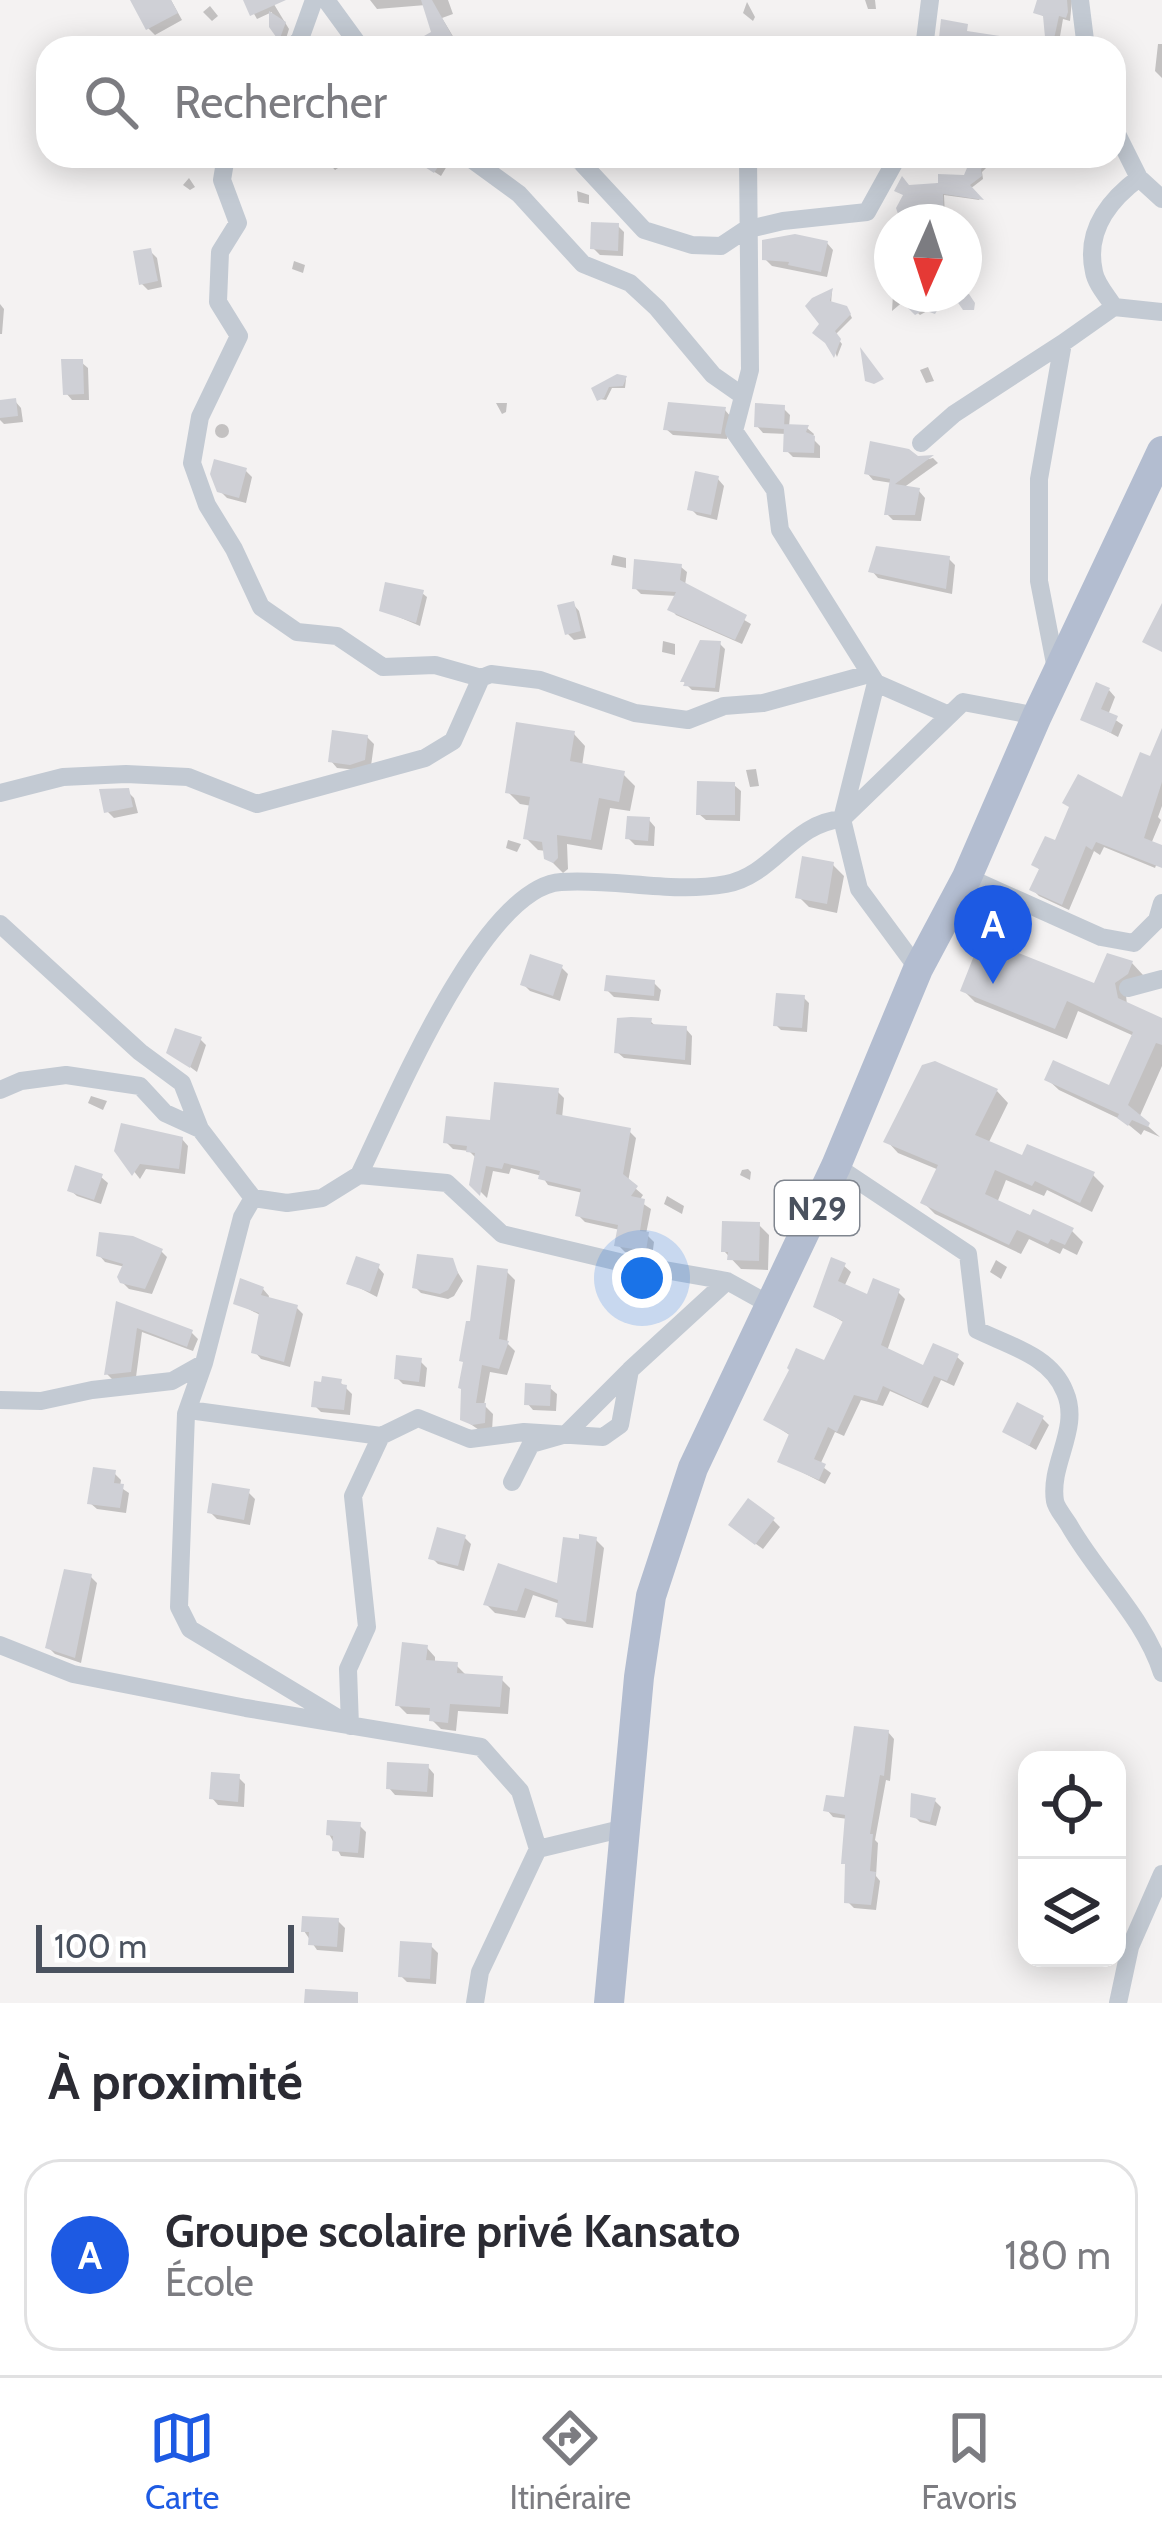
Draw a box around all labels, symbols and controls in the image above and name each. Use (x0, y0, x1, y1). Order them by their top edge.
search box (36, 36, 1126, 168)
icon: search (78, 69, 144, 135)
text: Rechercher (174, 75, 387, 129)
north arrow (874, 204, 982, 312)
pin: A (954, 885, 1032, 984)
road number: N29 (775, 1181, 859, 1235)
your location (612, 1248, 672, 1308)
map controls (1018, 1751, 1126, 1967)
button: locate (1018, 1751, 1126, 1859)
button: layers (1018, 1859, 1126, 1967)
scale bar (36, 1919, 294, 1972)
text: 100 m (54, 1926, 147, 1966)
text: À proximité (48, 2050, 303, 2112)
text: Groupe scolaire privé Kansato (165, 2204, 740, 2258)
text: A (78, 2231, 102, 2279)
text: 180 m (1004, 2231, 1111, 2279)
text: École (165, 2258, 254, 2306)
tab: Carte (145, 2405, 220, 2517)
tab: Itinéraire (510, 2405, 631, 2517)
tab: Favoris (921, 2405, 1017, 2517)

